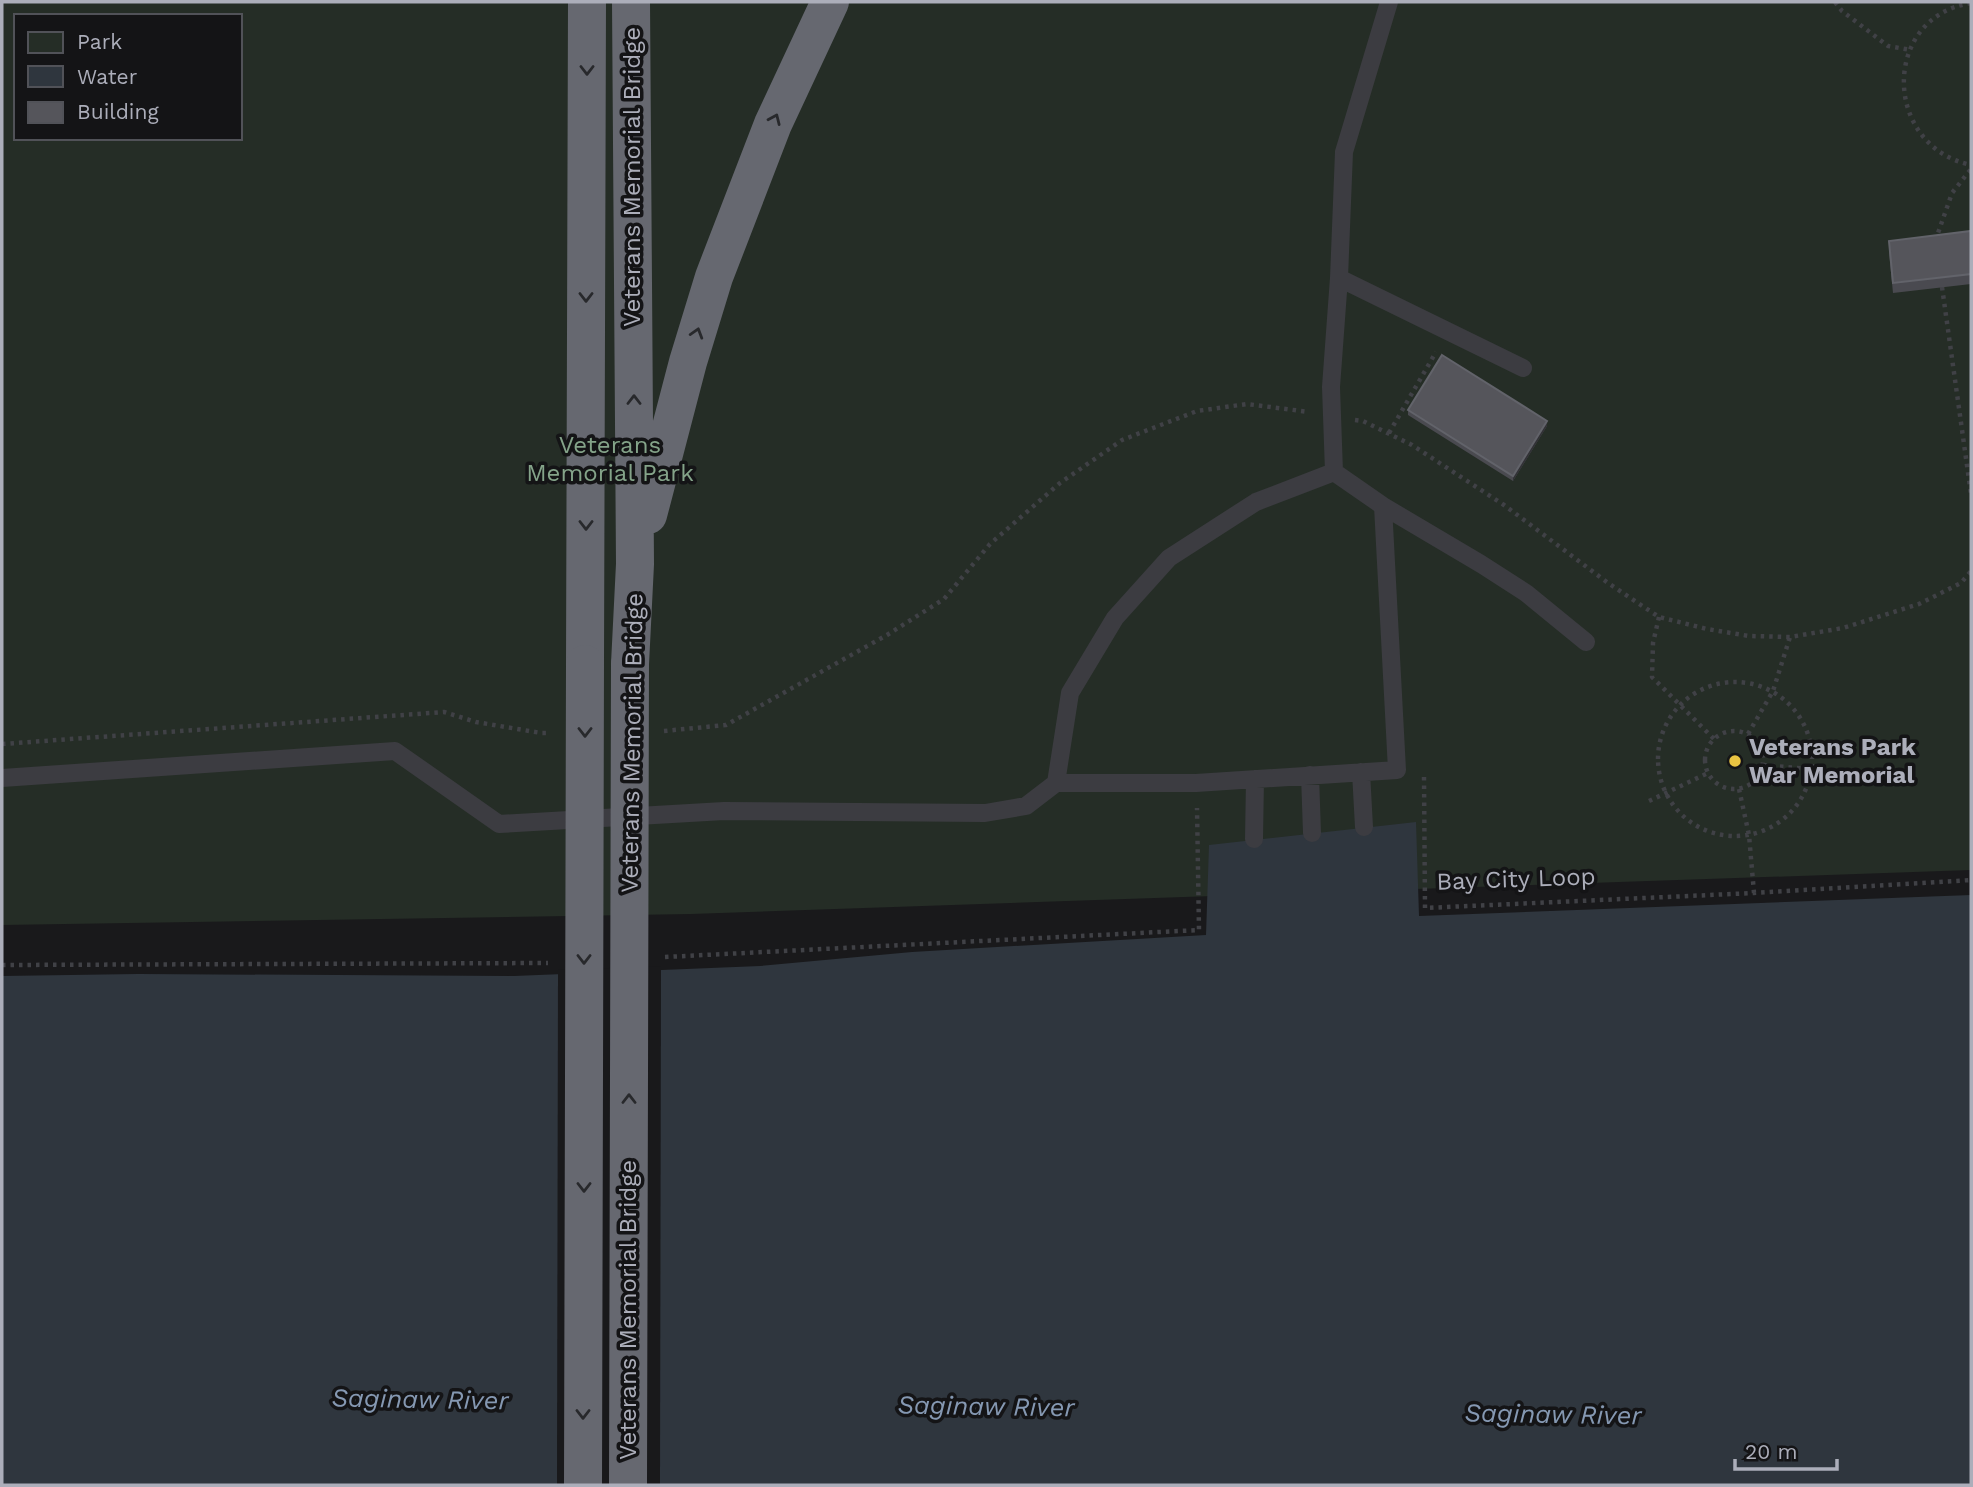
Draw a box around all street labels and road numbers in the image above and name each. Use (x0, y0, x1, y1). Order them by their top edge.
street label: Veterans Memorial Bridge (618, 27, 646, 327)
street label: Veterans Memorial Bridge (615, 593, 649, 893)
street label: Bay City Loop (1436, 862, 1596, 896)
street label: Veterans Memorial Bridge (614, 1160, 642, 1460)

